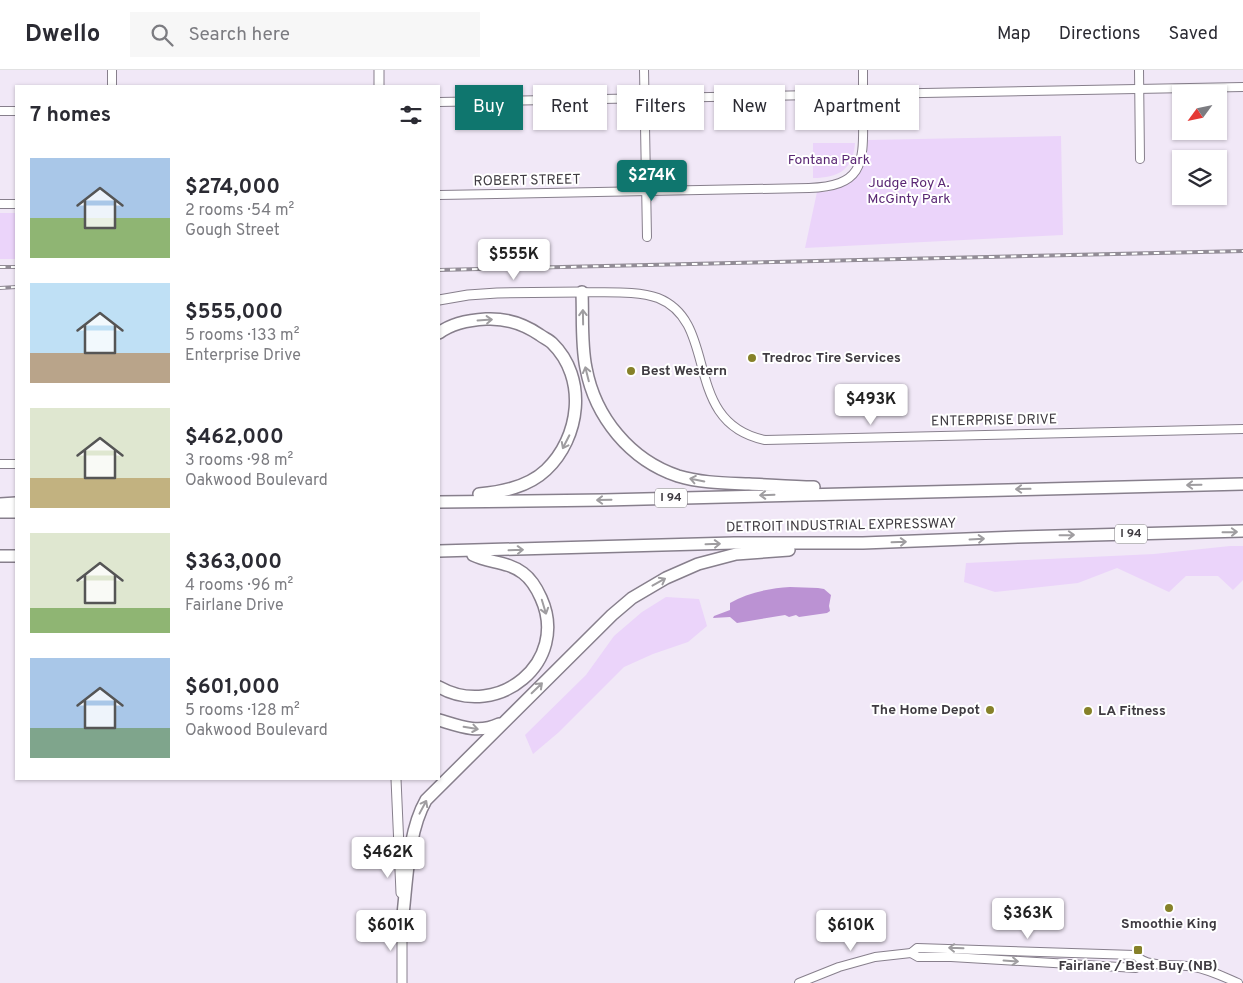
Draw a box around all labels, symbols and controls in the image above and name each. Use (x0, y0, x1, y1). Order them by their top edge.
search box (130, 12, 480, 57)
text: Dwello (25, 20, 100, 50)
icon: search (148, 21, 176, 49)
text: Search here (188, 23, 290, 47)
text: Map (997, 23, 1031, 46)
text: Directions (1059, 23, 1141, 46)
text: Saved (1169, 23, 1218, 46)
chip: Buy (455, 85, 523, 130)
chip: Rent (533, 85, 607, 130)
chip: Filters (617, 85, 704, 130)
chip: New (714, 85, 785, 130)
chip: Apartment (795, 85, 919, 130)
north arrow (1172, 85, 1228, 140)
map controls (1172, 85, 1227, 205)
icon: filters (397, 101, 425, 129)
text: 7 homes (30, 102, 111, 129)
button: layers (1172, 150, 1227, 205)
park label: Fontana Park (788, 152, 870, 169)
pin: $274K (617, 160, 687, 202)
text: $274K (628, 166, 676, 186)
street label: ROBERT STREET (473, 172, 581, 190)
text: $274,000 (185, 174, 280, 201)
park label: Judge Roy A. McGinty Park (867, 175, 951, 208)
icon: home (70, 178, 130, 238)
text: 2 rooms · 54 m² (185, 201, 294, 221)
text: Gough Street (185, 221, 280, 241)
pin: $555K (479, 238, 549, 281)
text: $555K (489, 245, 539, 265)
text: $555,000 (185, 299, 283, 326)
icon: home (70, 303, 130, 363)
one-way arrow (578, 310, 587, 326)
one-way arrow (477, 315, 493, 324)
text: 5 rooms · 133 m² (185, 326, 299, 346)
text: Enterprise Drive (185, 346, 301, 366)
place label: Tredroc Tire Services (762, 350, 901, 367)
marker: Tredroc Tire Services (746, 352, 758, 364)
place label: Best Western (641, 363, 727, 380)
marker: Best Western (625, 365, 637, 377)
one-way arrow (582, 366, 591, 382)
pin: $493K (836, 384, 906, 426)
text: $493K (846, 390, 896, 410)
street label: ENTERPRISE DRIVE (931, 411, 1057, 431)
text: $462,000 (185, 424, 284, 451)
icon: home (70, 428, 130, 488)
one-way arrow (561, 434, 570, 449)
text: 3 rooms · 98 m² (185, 451, 293, 471)
text: Oakwood Boulevard (185, 471, 328, 491)
one-way arrow (690, 475, 706, 484)
one-way arrow (1187, 481, 1203, 490)
one-way arrow (1015, 485, 1031, 494)
road number: I 94 (655, 488, 687, 508)
one-way arrow (759, 491, 775, 500)
one-way arrow (597, 495, 613, 504)
street label: DETROIT INDUSTRIAL EXPRESSWAY (726, 515, 956, 537)
road number: I 94 (1115, 524, 1147, 544)
one-way arrow (1221, 527, 1237, 536)
one-way arrow (1059, 531, 1075, 540)
one-way arrow (969, 534, 985, 543)
one-way arrow (891, 537, 907, 547)
one-way arrow (705, 539, 721, 548)
one-way arrow (508, 545, 524, 555)
text: $363,000 (185, 549, 282, 576)
icon: home (70, 553, 130, 613)
text: 4 rooms · 96 m² (185, 576, 293, 596)
one-way arrow (651, 576, 666, 586)
text: Fairlane Drive (185, 596, 284, 616)
one-way arrow (539, 599, 549, 615)
text: $601,000 (185, 674, 280, 701)
icon: home (70, 678, 130, 738)
one-way arrow (531, 683, 543, 695)
text: 5 rooms · 128 m² (185, 701, 300, 721)
place label: The Home Depot (871, 702, 980, 719)
place label: LA Fitness (1098, 703, 1166, 720)
marker: The Home Depot (984, 704, 996, 716)
marker: LA Fitness (1082, 705, 1094, 717)
text: Oakwood Boulevard (185, 721, 328, 741)
one-way arrow (462, 723, 478, 733)
one-way arrow (419, 800, 428, 815)
pin: $462K (353, 836, 423, 879)
text: $462K (363, 843, 413, 863)
pin: $363K (993, 898, 1063, 940)
marker: Smoothie King (1163, 902, 1175, 914)
text: $363K (1003, 904, 1053, 924)
pin: $601K (356, 910, 426, 952)
pin: $610K (816, 910, 886, 952)
text: $601K (367, 916, 415, 936)
text: $610K (827, 916, 875, 936)
place label: Smoothie King (1121, 916, 1217, 933)
one-way arrow (949, 944, 965, 953)
marker: Fairlane / Best Buy (NB) (1132, 944, 1144, 956)
one-way arrow (1003, 956, 1019, 965)
place label: Fairlane / Best Buy (NB) (1058, 958, 1218, 975)

